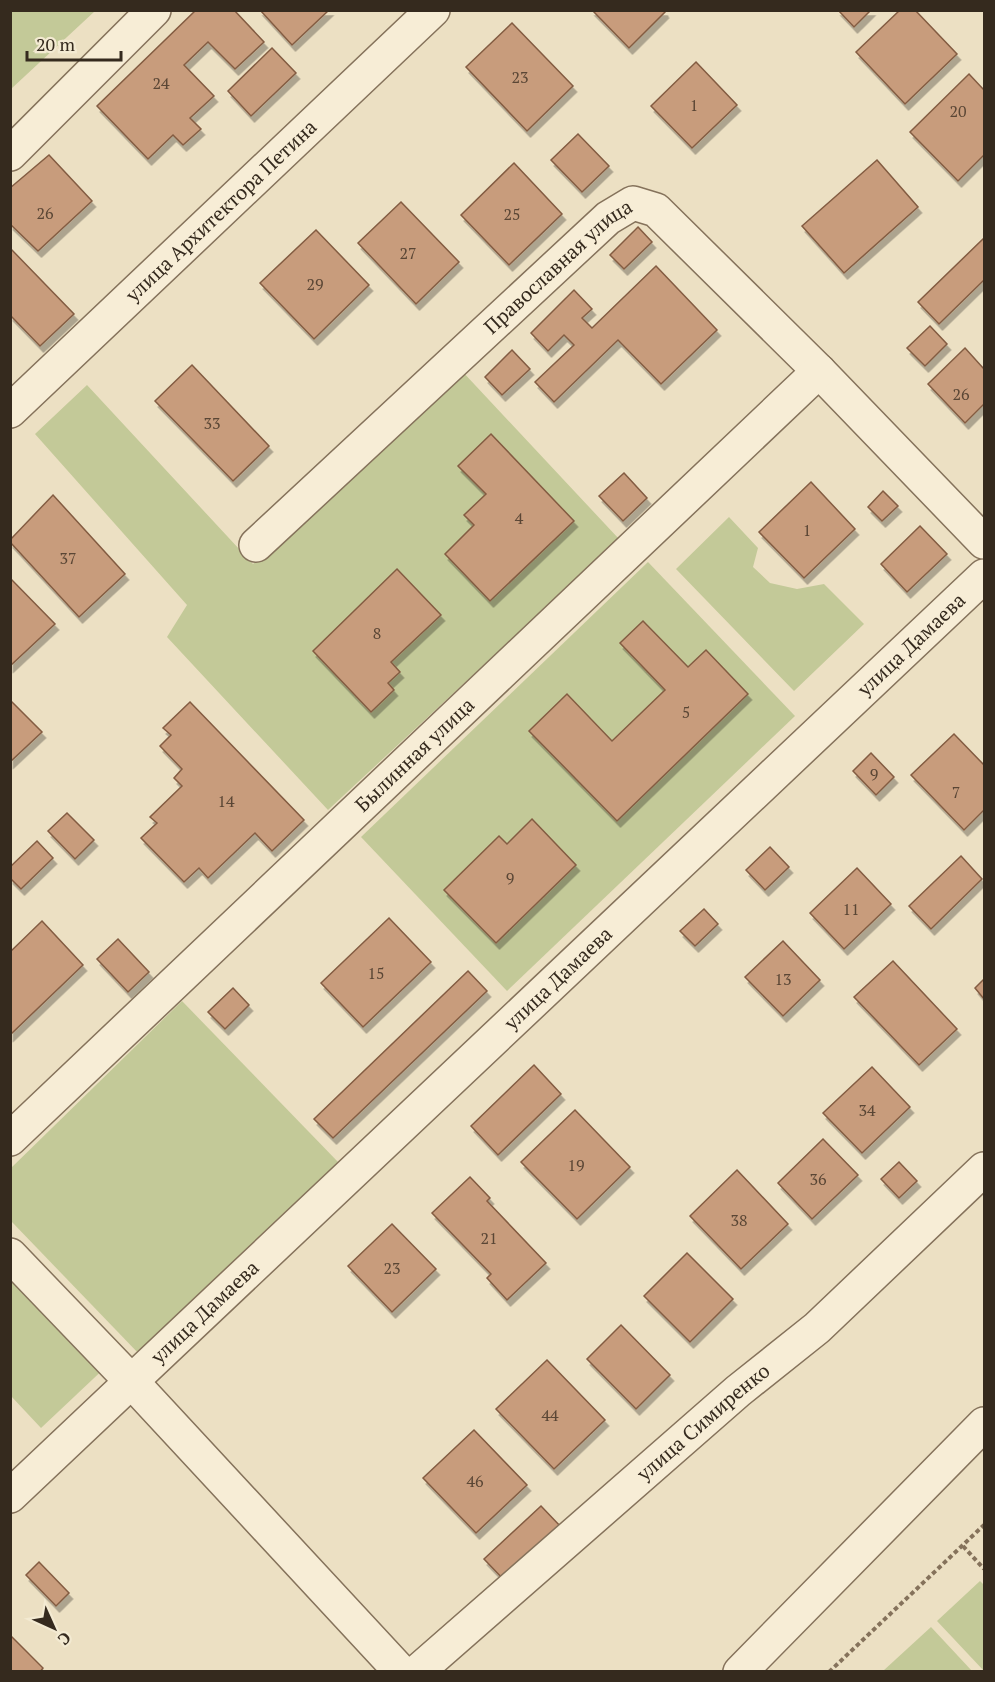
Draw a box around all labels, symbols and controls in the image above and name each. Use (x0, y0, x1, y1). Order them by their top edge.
scale bar (27, 24, 122, 62)
text: 20 m (36, 32, 76, 56)
house number: 23 (511, 66, 529, 88)
house number: 24 (152, 72, 170, 94)
house number: 1 (690, 94, 698, 116)
house number: 20 (949, 100, 967, 122)
street label: улица Архитектора Петина (119, 113, 322, 308)
street label: Православная улица (478, 193, 637, 340)
house number: 26 (36, 202, 54, 224)
house number: 25 (503, 203, 521, 225)
house number: 27 (399, 242, 417, 264)
house number: 29 (306, 273, 324, 295)
house number: 26 (952, 383, 970, 405)
house number: 33 (203, 412, 221, 434)
house number: 4 (515, 507, 524, 529)
house number: 1 (803, 519, 811, 541)
house number: 37 (59, 547, 77, 569)
street label: улица Дамаева (850, 587, 971, 703)
house number: 8 (373, 622, 381, 644)
street label: Былинная улица (349, 691, 480, 818)
house number: 5 (682, 701, 690, 723)
house number: 9 (870, 763, 878, 785)
house number: 7 (952, 781, 960, 803)
house number: 14 (217, 790, 235, 812)
house number: 9 (506, 867, 514, 889)
house number: 11 (842, 898, 860, 920)
street label: улица Дамаева (497, 920, 618, 1036)
house number: 15 (367, 962, 385, 984)
house number: 13 (774, 968, 792, 990)
house number: 34 (858, 1099, 876, 1121)
house number: 19 (567, 1154, 585, 1176)
house number: 36 (809, 1168, 827, 1190)
house number: 38 (730, 1209, 748, 1231)
house number: 21 (480, 1227, 498, 1249)
street label: улица Дамаева (144, 1254, 264, 1370)
house number: 23 (383, 1257, 401, 1279)
street label: улица Симиренко (630, 1357, 775, 1487)
house number: 44 (541, 1404, 559, 1426)
house number: 46 (466, 1470, 484, 1492)
north arrow (24, 1598, 84, 1658)
text: С (53, 1627, 76, 1650)

